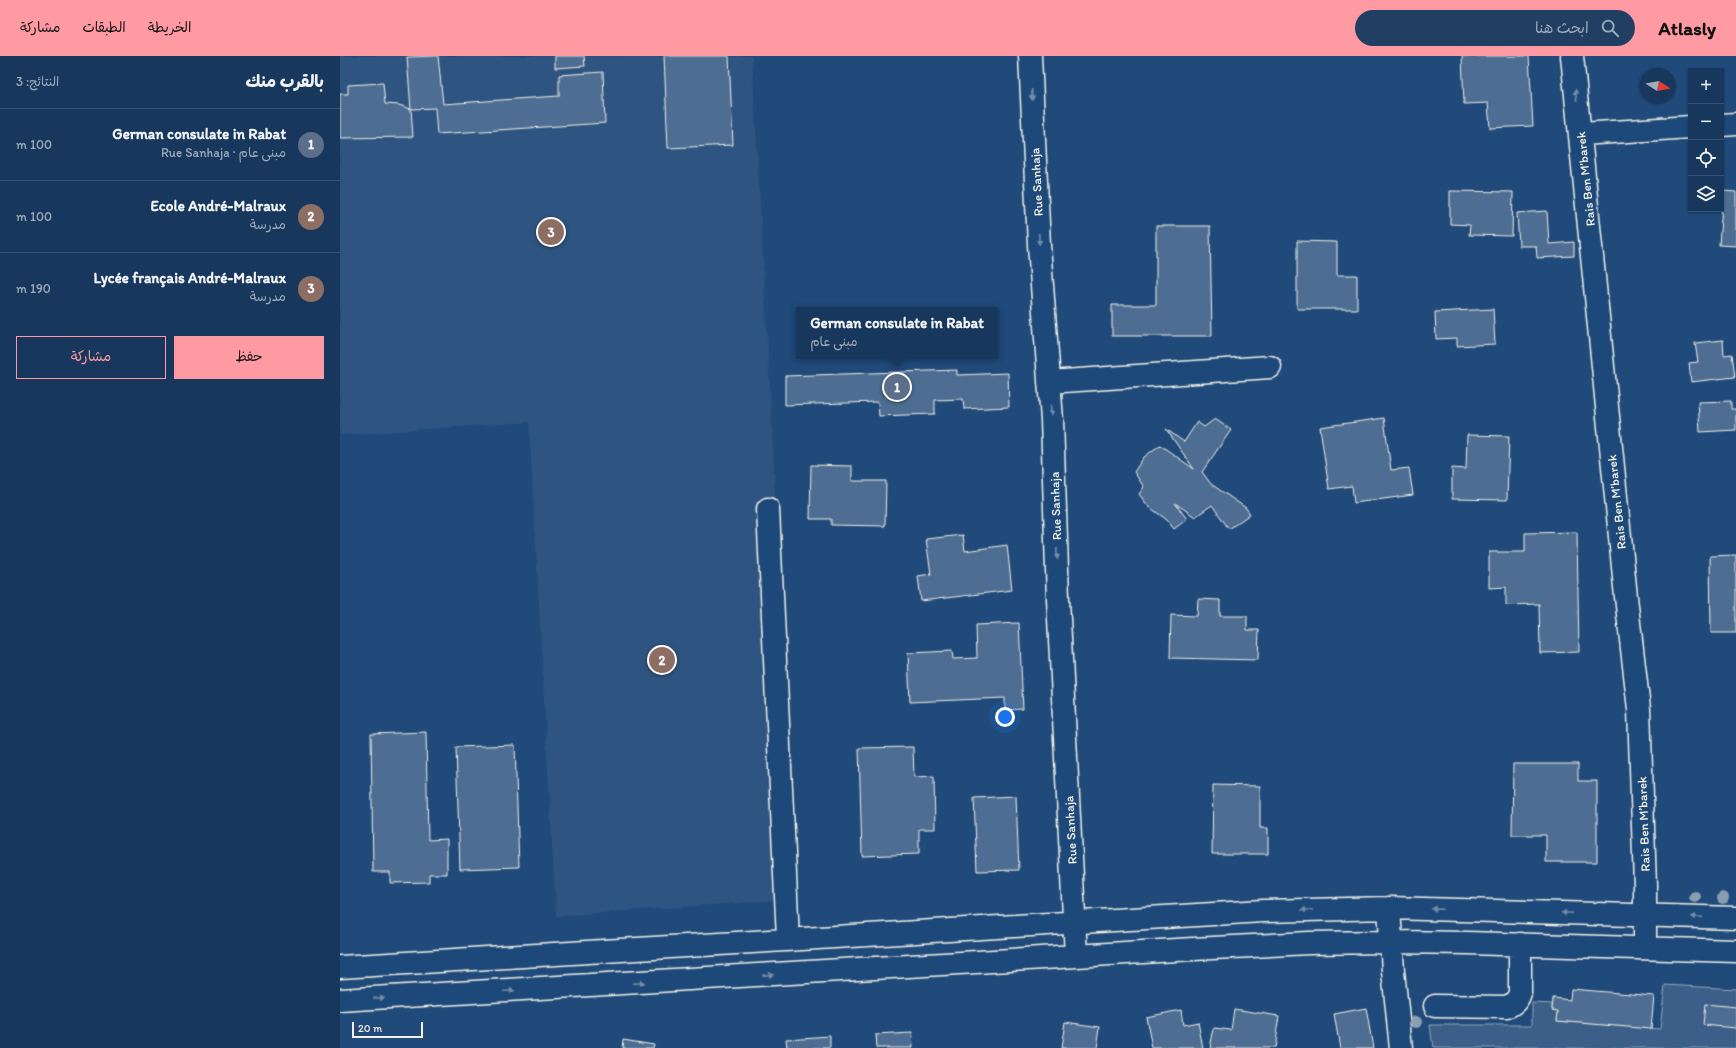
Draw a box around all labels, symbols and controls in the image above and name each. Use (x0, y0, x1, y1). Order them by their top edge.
search box (1355, 10, 1635, 46)
icon: search (1599, 17, 1621, 39)
text: Atlasly (1659, 17, 1716, 40)
text: مشاركة (20, 19, 60, 36)
text: الطبقات (82, 19, 126, 36)
text: الخريطة (148, 19, 191, 36)
text: ابحث هنا (1535, 19, 1589, 37)
north arrow (1640, 68, 1676, 104)
map controls (1688, 68, 1724, 212)
button: + (1688, 68, 1724, 104)
text: بالقرب منك (246, 71, 324, 91)
text: النتائج: 3 (16, 74, 59, 89)
one-way arrow (1028, 89, 1035, 101)
one-way arrow (1573, 89, 1580, 101)
button: − (1688, 104, 1724, 140)
text: German consulate in Rabat (112, 125, 286, 143)
street label: Rais Ben M’barek (1573, 130, 1598, 227)
text: 100 m (16, 137, 52, 152)
text: 1 (308, 137, 314, 152)
button: locate (1688, 140, 1724, 176)
text: مبنى عام · Rue Sanhaja (161, 145, 286, 160)
street label: Rue Sanhaja (1027, 147, 1046, 217)
button: layers (1688, 176, 1724, 212)
text: Ecole André-Malraux (150, 197, 286, 215)
text: 100 m (16, 209, 52, 224)
text: 2 (308, 209, 314, 224)
text: مدرسة (250, 217, 286, 232)
pin: 3 (538, 217, 564, 247)
one-way arrow (1036, 233, 1042, 246)
text: Lycée français André-Malraux (93, 269, 286, 287)
text: 190 m (16, 281, 51, 296)
text: 3 (307, 281, 315, 296)
text: مدرسة (250, 289, 286, 304)
popup (796, 307, 998, 359)
text: German consulate in Rabat (810, 314, 984, 332)
text: مبنى عام (810, 334, 858, 349)
button: مشاركة (16, 336, 166, 379)
button: حفظ (174, 336, 324, 379)
pin: 1 (884, 372, 910, 402)
one-way arrow (1047, 404, 1054, 416)
street label: Rais Ben M’barek (1604, 453, 1629, 550)
street label: Rue Sanhaja (1047, 471, 1064, 541)
one-way arrow (1053, 548, 1060, 560)
pin: 2 (649, 645, 675, 675)
your location (995, 707, 1015, 727)
street label: Rais Ben M’barek (1634, 776, 1653, 872)
street label: Rue Sanhaja (1061, 795, 1080, 865)
one-way arrow (1430, 906, 1443, 912)
one-way arrow (1300, 907, 1313, 913)
one-way arrow (1561, 909, 1573, 916)
one-way arrow (1691, 913, 1703, 920)
one-way arrow (762, 972, 774, 979)
one-way arrow (633, 980, 646, 986)
one-way arrow (503, 987, 515, 994)
one-way arrow (373, 995, 386, 1001)
scale bar (352, 1020, 423, 1039)
text: 20 m (358, 1022, 382, 1035)

